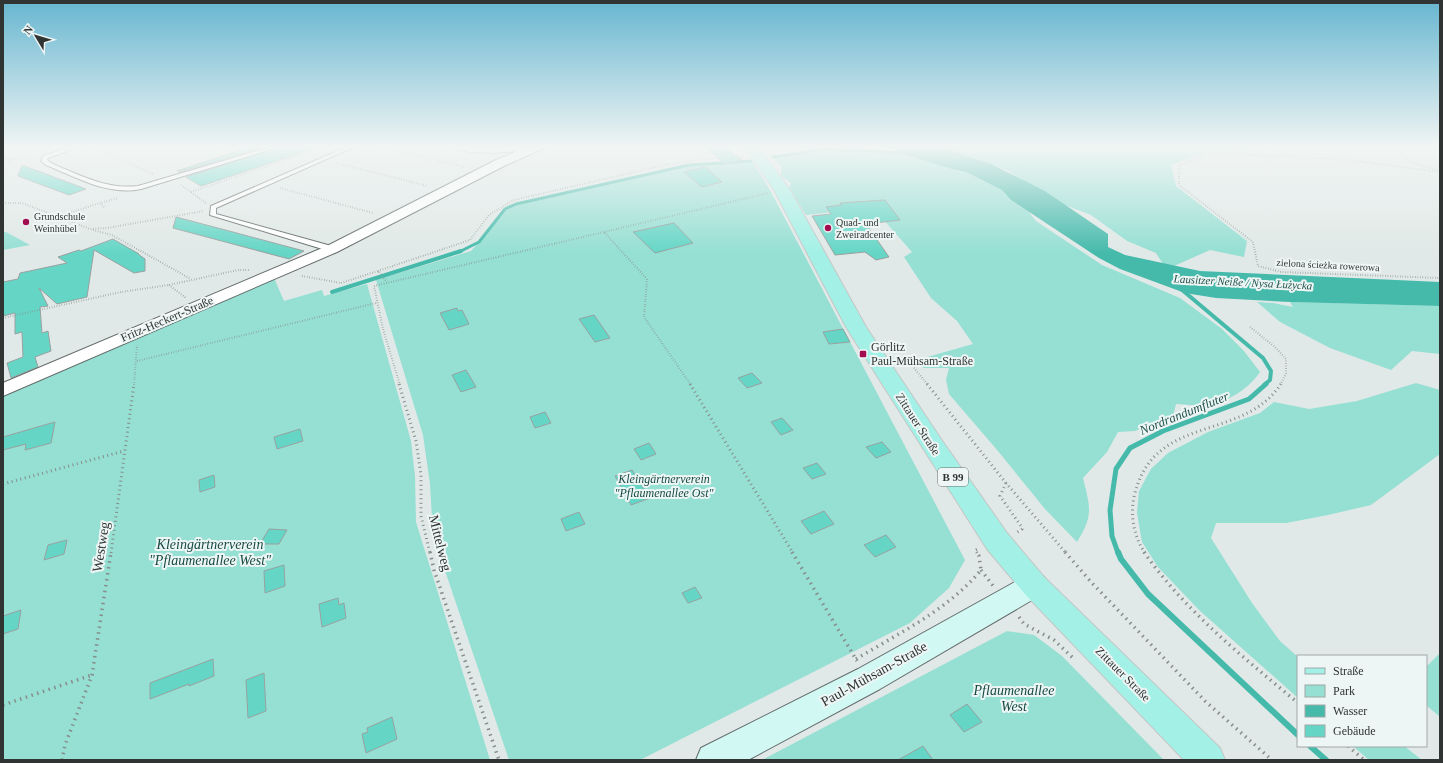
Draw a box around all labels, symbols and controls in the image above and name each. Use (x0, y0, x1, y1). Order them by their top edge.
north arrow (16, 16, 56, 56)
text: N (21, 23, 35, 37)
place label: Grundschule Weinhübel (34, 211, 86, 234)
marker: Grundschule Weinhübel (21, 217, 31, 227)
place label: Quad- und Zweiradcenter (836, 217, 894, 240)
marker: Quad- und Zweiradcenter (823, 223, 833, 233)
street label: zielona ścieżka rowerowa (1276, 257, 1380, 273)
water label: Lausitzer Neiße / Nysa Łużycka (1172, 272, 1313, 292)
street label: Fritz-Heckert-Straße (119, 293, 215, 345)
place label: Görlitz Paul-Mühsam-Straße (871, 340, 973, 368)
marker: Görlitz Paul-Mühsam-Straße (858, 349, 868, 359)
water label: Nordrandumfluter (1136, 388, 1232, 438)
street label: Zittauer Straße (893, 390, 943, 458)
road number: B 99 (938, 468, 968, 486)
park label: Kleingärtnerverein "Pflaumenallee Ost" (614, 472, 714, 500)
street label: Mittelweg (426, 513, 454, 573)
street label: Westweg (90, 521, 112, 573)
park label: Kleingärtnerverein "Pflaumenallee West" (149, 537, 271, 568)
street label: Paul-Mühsam-Straße (818, 639, 930, 709)
street label: Zittauer Straße (1093, 644, 1153, 704)
legend (1297, 655, 1427, 747)
text: Straße (1333, 664, 1364, 678)
park label: Pflaumenallee West (973, 683, 1054, 714)
text: Park (1333, 684, 1355, 698)
text: Wasser (1333, 704, 1367, 718)
text: Gebäude (1333, 724, 1376, 738)

